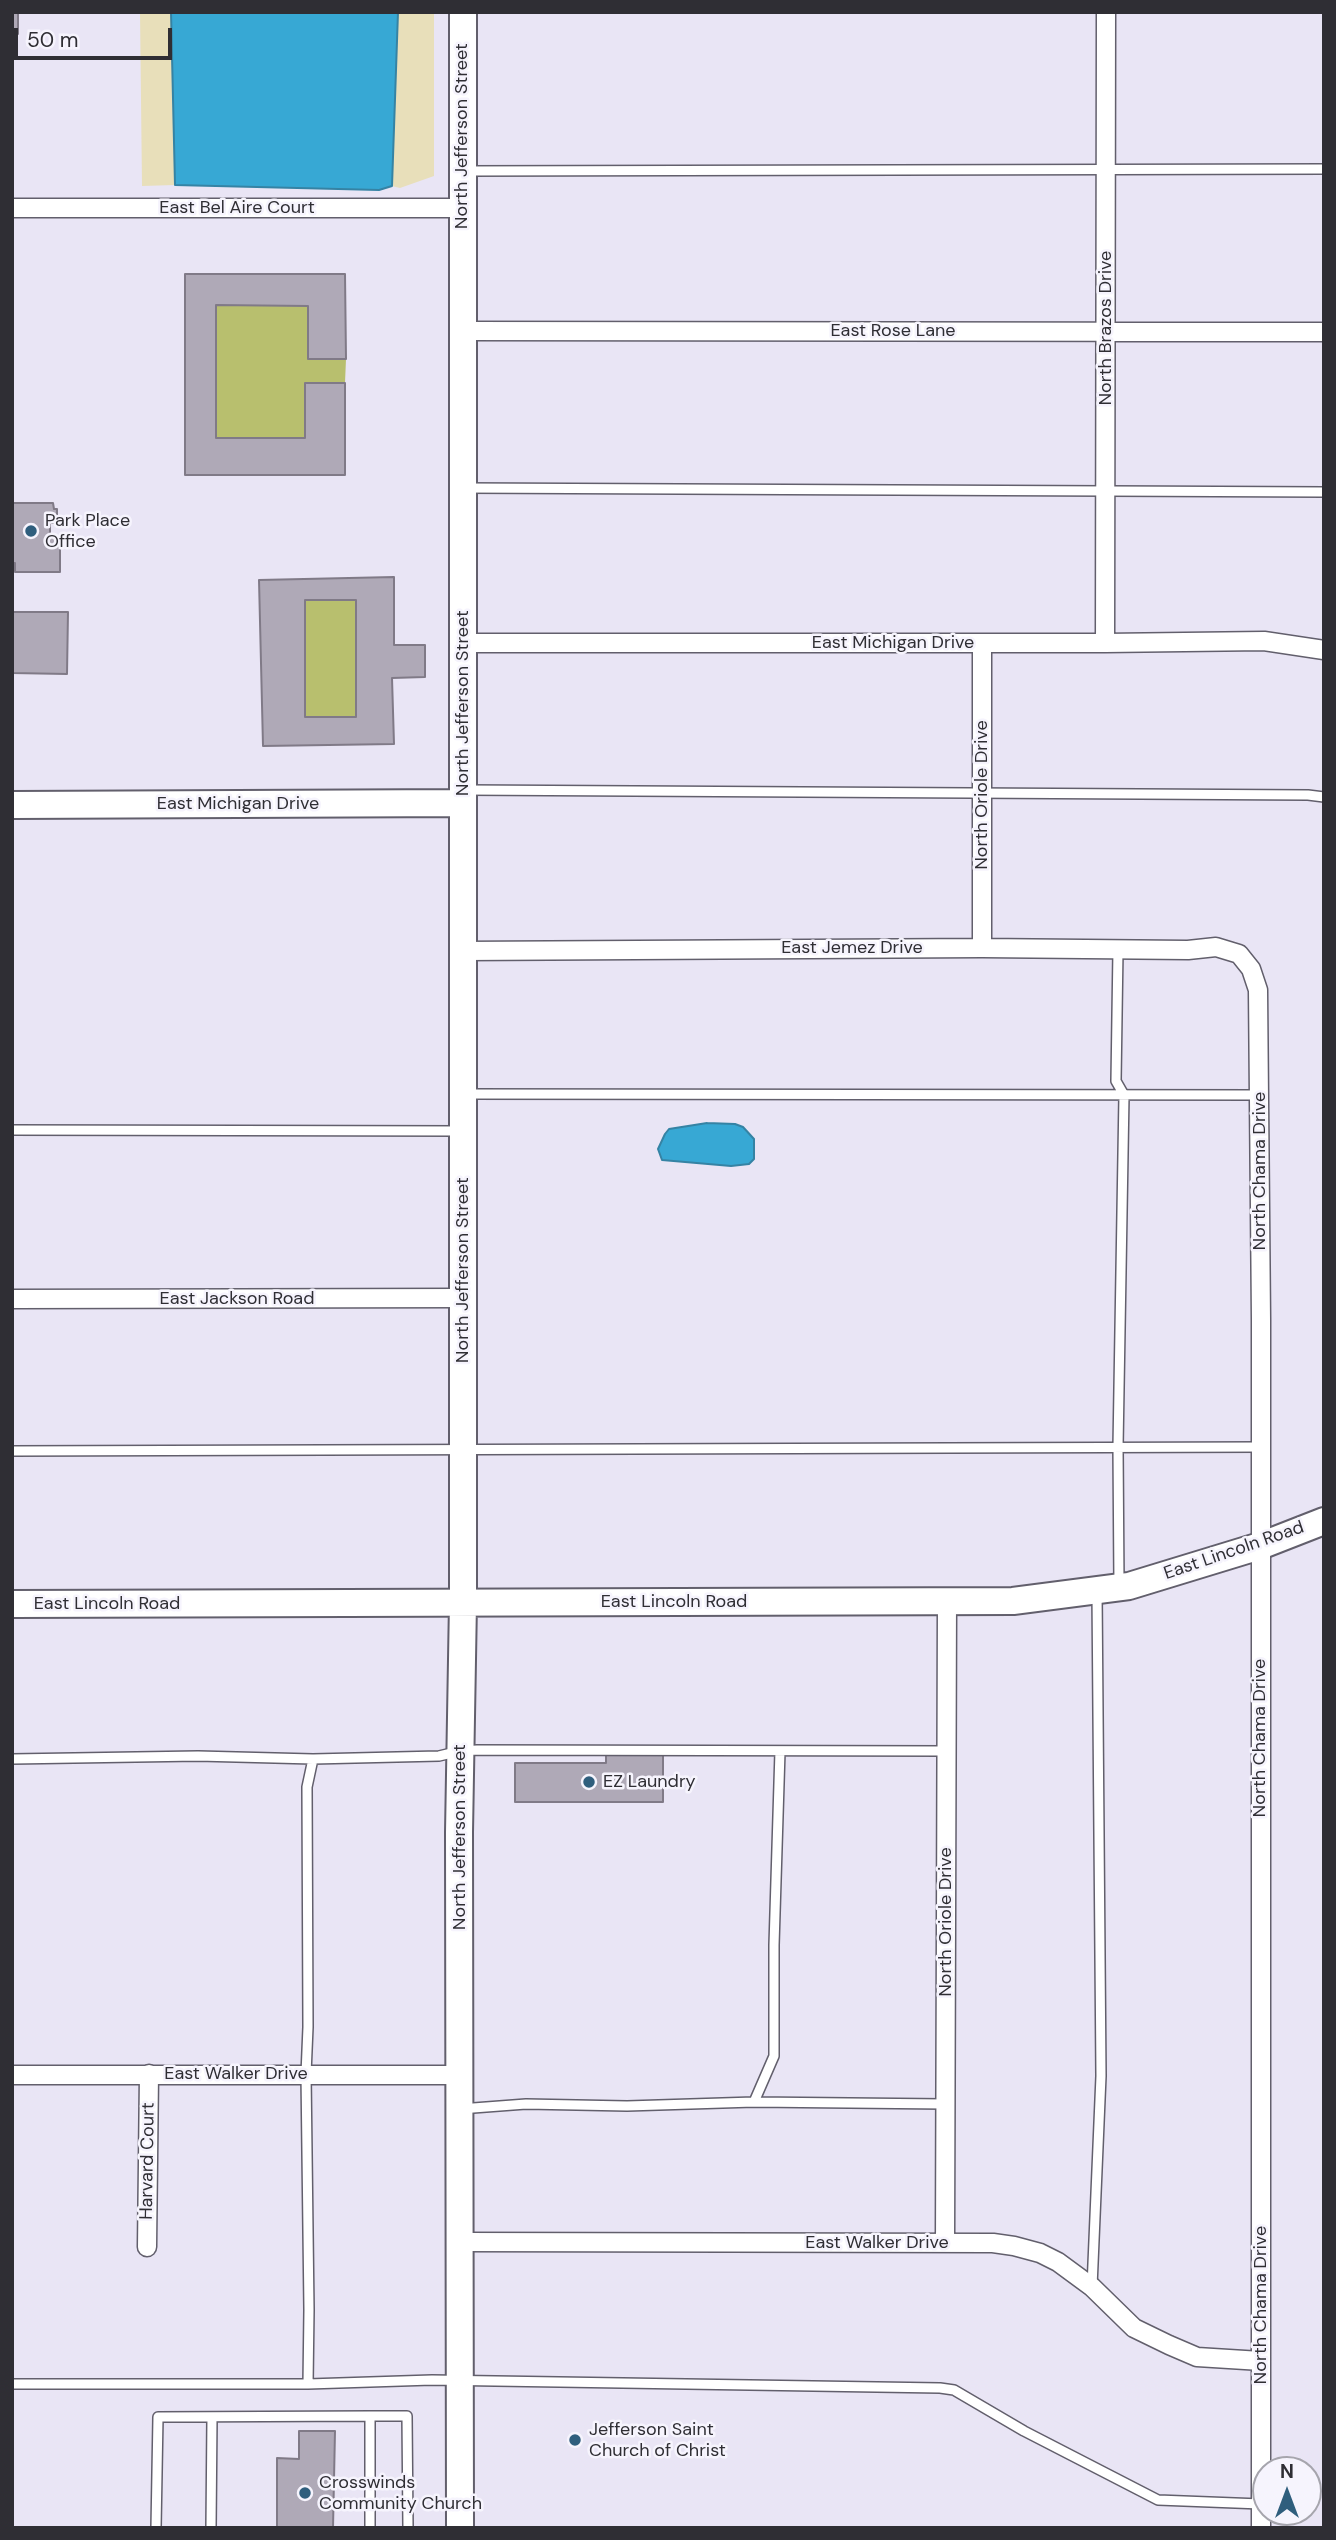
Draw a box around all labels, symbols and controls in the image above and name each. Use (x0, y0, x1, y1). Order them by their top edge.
scale bar (18, 14, 175, 58)
text: 50 m (27, 26, 78, 54)
street label: North Jefferson Street (451, 43, 473, 229)
street label: East Bel Aire Court (159, 197, 315, 219)
street label: North Brazos Drive (1095, 251, 1117, 405)
street label: East Rose Lane (830, 320, 956, 342)
place label: Park Place Office (45, 510, 130, 552)
marker: Park Place Office (23, 523, 39, 539)
street label: North Jefferson Street (452, 610, 474, 796)
street label: East Michigan Drive (812, 632, 974, 654)
street label: North Oriole Drive (971, 720, 993, 870)
street label: East Michigan Drive (157, 793, 319, 815)
street label: East Jemez Drive (781, 937, 923, 959)
street label: North Chama Drive (1249, 1092, 1271, 1250)
street label: North Jefferson Street (452, 1177, 474, 1363)
street label: East Jackson Road (160, 1288, 314, 1310)
street label: East Lincoln Road (1161, 1517, 1307, 1585)
street label: East Lincoln Road (601, 1591, 747, 1613)
street label: East Lincoln Road (34, 1593, 180, 1615)
street label: North Chama Drive (1249, 1659, 1271, 1817)
street label: North Jefferson Street (449, 1744, 471, 1930)
place label: EZ Laundry (603, 1771, 696, 1793)
marker: EZ Laundry (581, 1774, 597, 1790)
street label: North Oriole Drive (935, 1847, 957, 1997)
street label: East Walker Drive (164, 2063, 308, 2085)
street label: Harvard Court (136, 2102, 160, 2220)
street label: North Chama Drive (1250, 2226, 1272, 2384)
street label: East Walker Drive (805, 2232, 949, 2254)
place label: Jefferson Saint Church of Christ (589, 2419, 726, 2462)
marker: Jefferson Saint Church of Christ (567, 2432, 583, 2448)
north arrow (1252, 2456, 1322, 2526)
text: N (1280, 2459, 1294, 2484)
place label: Crosswinds Community Church (319, 2472, 482, 2514)
marker: Crosswinds Community Church (297, 2485, 313, 2501)

